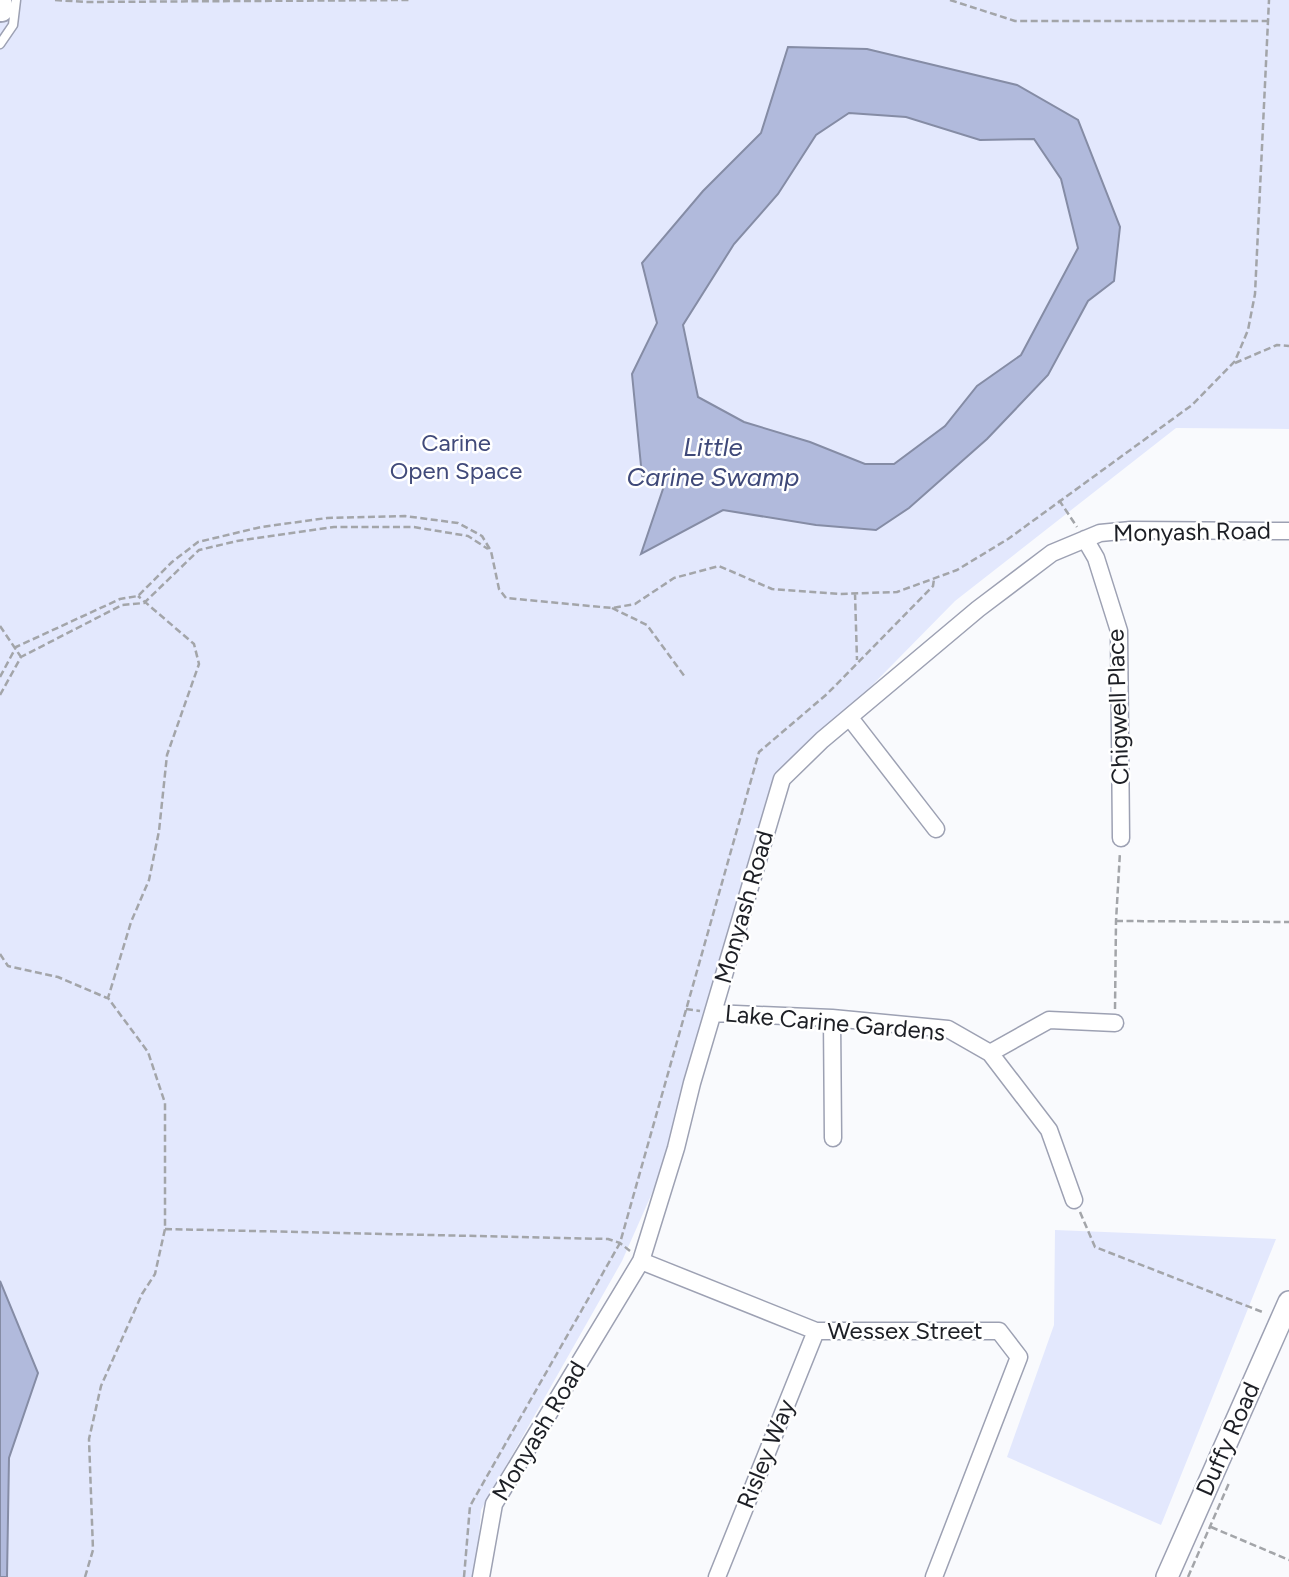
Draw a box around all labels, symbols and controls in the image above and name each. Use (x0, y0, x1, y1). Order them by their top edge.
park label: Carine Open Space (390, 428, 522, 485)
water label: Little Carine Swamp (627, 431, 799, 493)
street label: Monyash Road (1113, 516, 1271, 547)
street label: Chigwell Place (1100, 629, 1135, 785)
street label: Monyash Road (708, 827, 779, 987)
street label: Lake Carine Gardens (724, 998, 946, 1047)
street label: Wessex Street (827, 1316, 983, 1345)
street label: Monyash Road (486, 1356, 592, 1506)
street label: Duffy Road (1190, 1377, 1265, 1500)
street label: Risley Way (731, 1395, 801, 1513)

